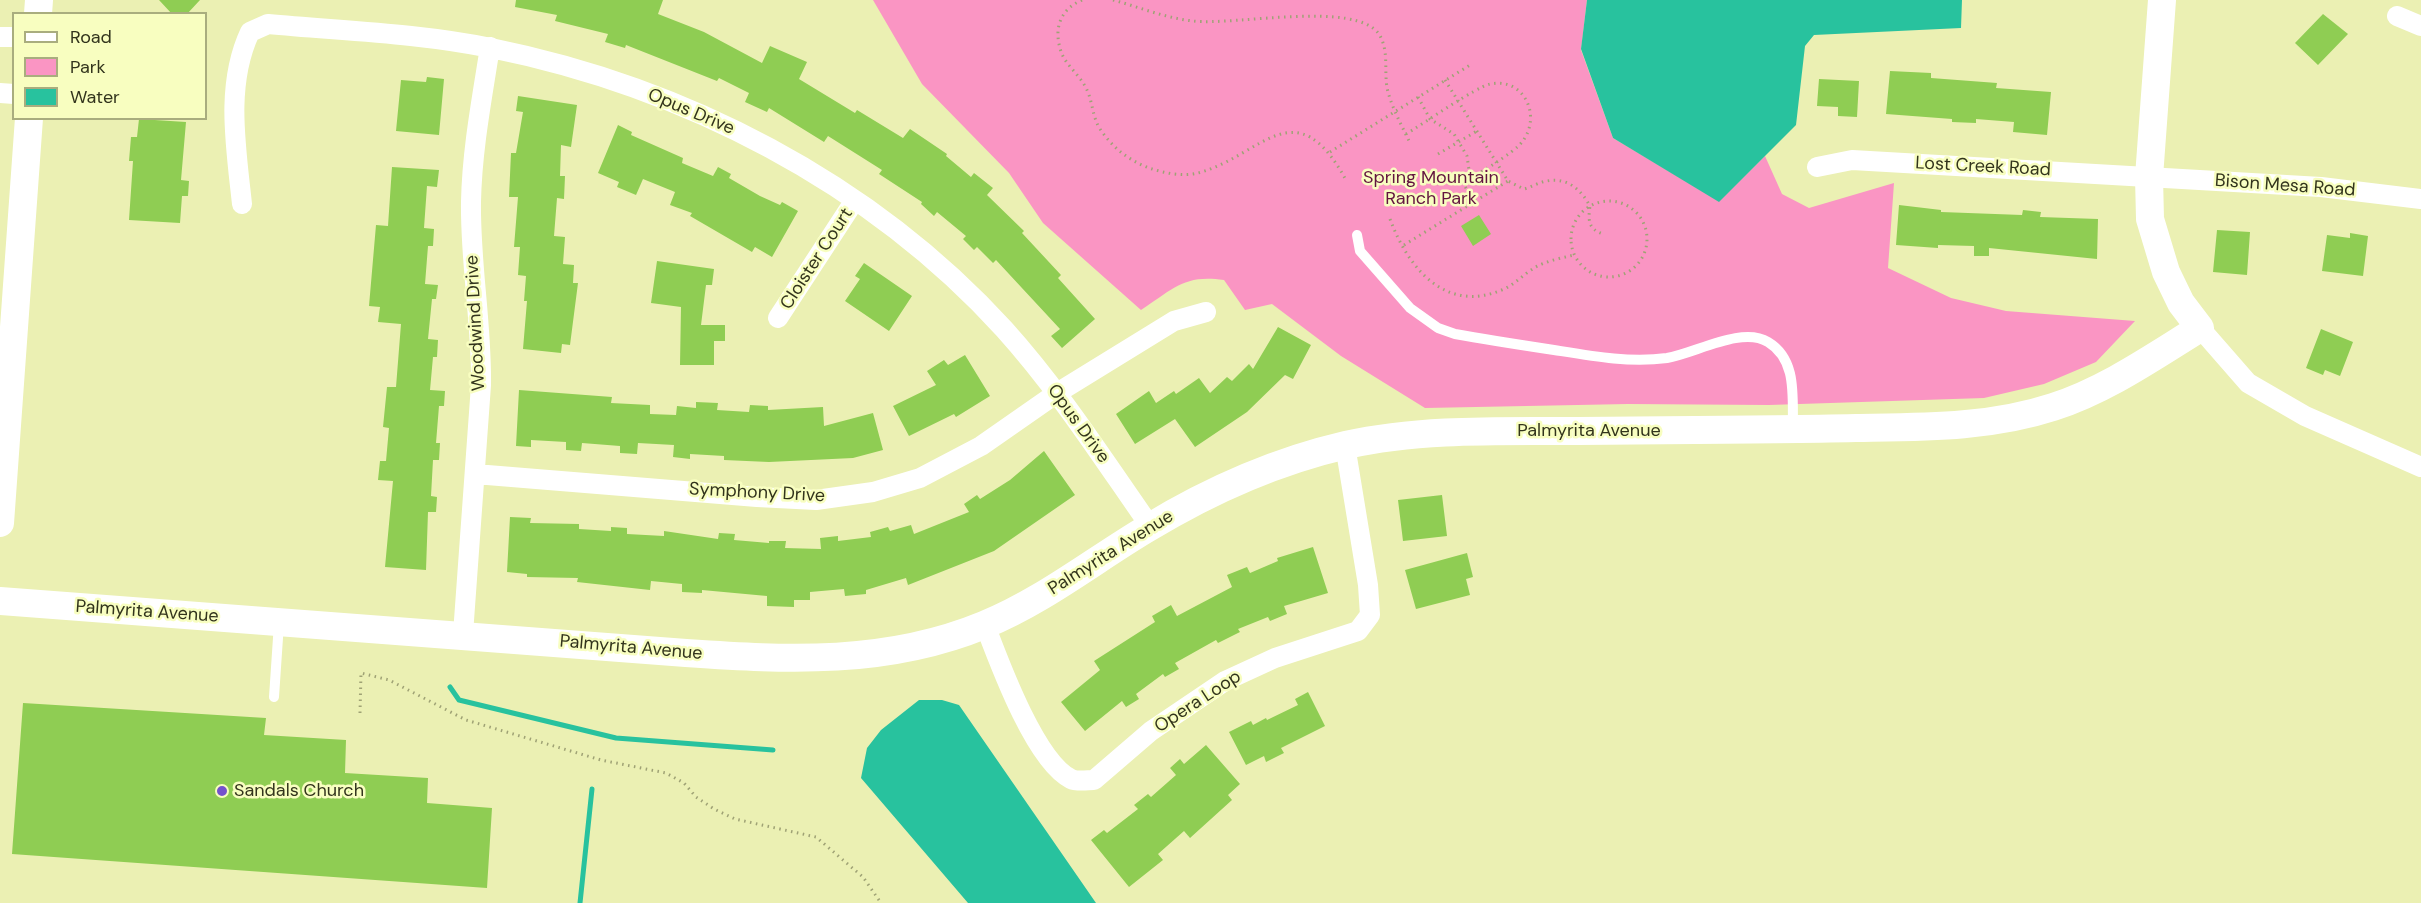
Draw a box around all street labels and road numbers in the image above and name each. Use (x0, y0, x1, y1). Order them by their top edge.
street label: Opus Drive (644, 84, 738, 140)
street label: Lost Creek Road (1915, 153, 2051, 181)
street label: Bison Mesa Road (2214, 170, 2356, 202)
street label: Cloister Court (776, 204, 858, 314)
street label: Woodwind Drive (462, 254, 490, 392)
street label: Opus Drive (1042, 380, 1114, 468)
street label: Palmyrita Avenue (1517, 420, 1661, 442)
street label: Symphony Drive (688, 479, 826, 507)
street label: Palmyrita Avenue (1044, 506, 1178, 600)
street label: Palmyrita Avenue (75, 596, 219, 628)
street label: Palmyrita Avenue (559, 631, 703, 665)
street label: Opera Loop (1151, 666, 1245, 738)

